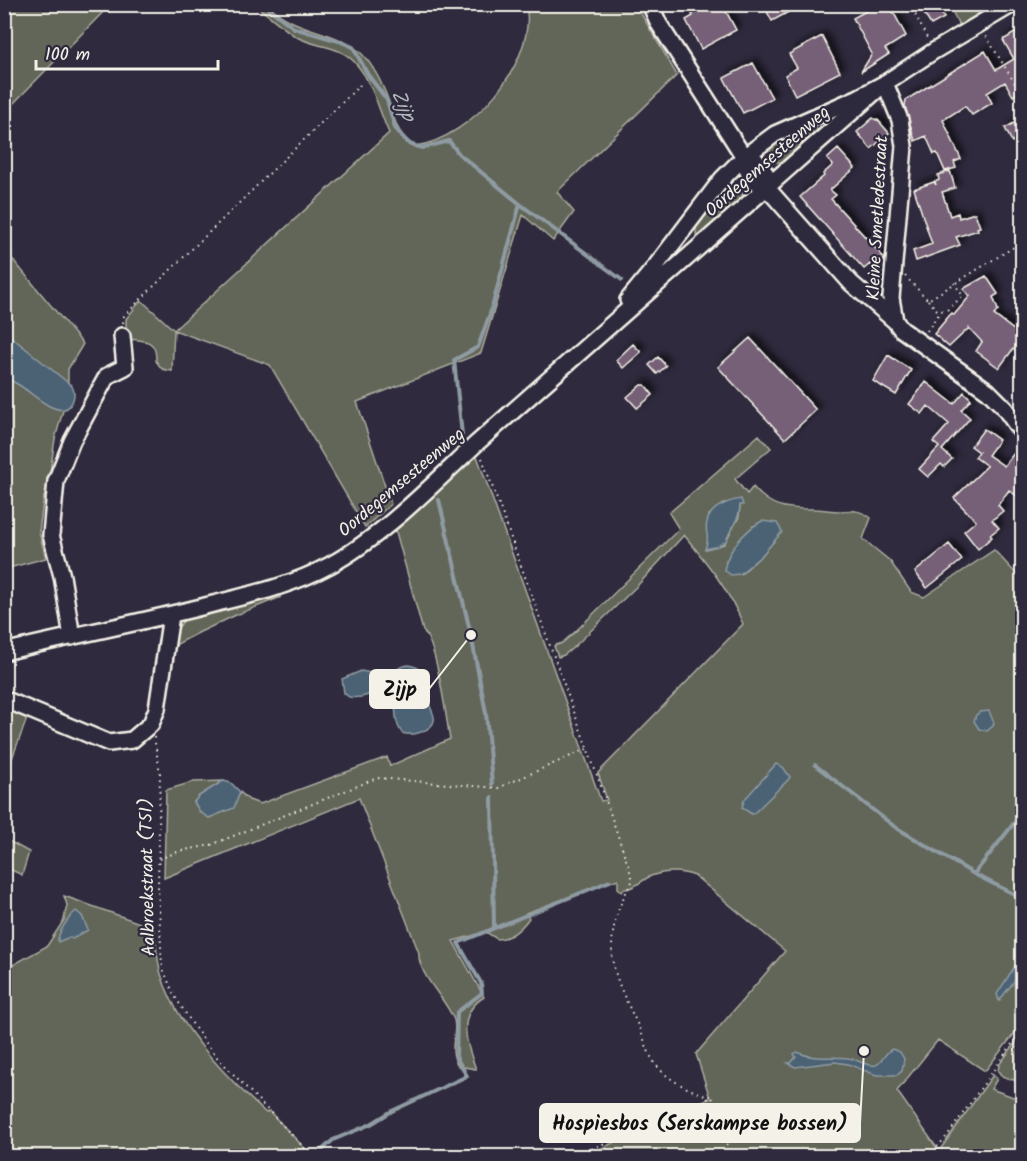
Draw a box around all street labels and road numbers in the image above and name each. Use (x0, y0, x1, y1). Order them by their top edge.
street label: Oordegemsesteenweg (699, 99, 837, 225)
street label: Kleine Smetledestraat (860, 134, 897, 301)
street label: Oordegemsesteenweg (332, 421, 472, 545)
street label: Aalbroekstraat (T51) (133, 798, 164, 956)

